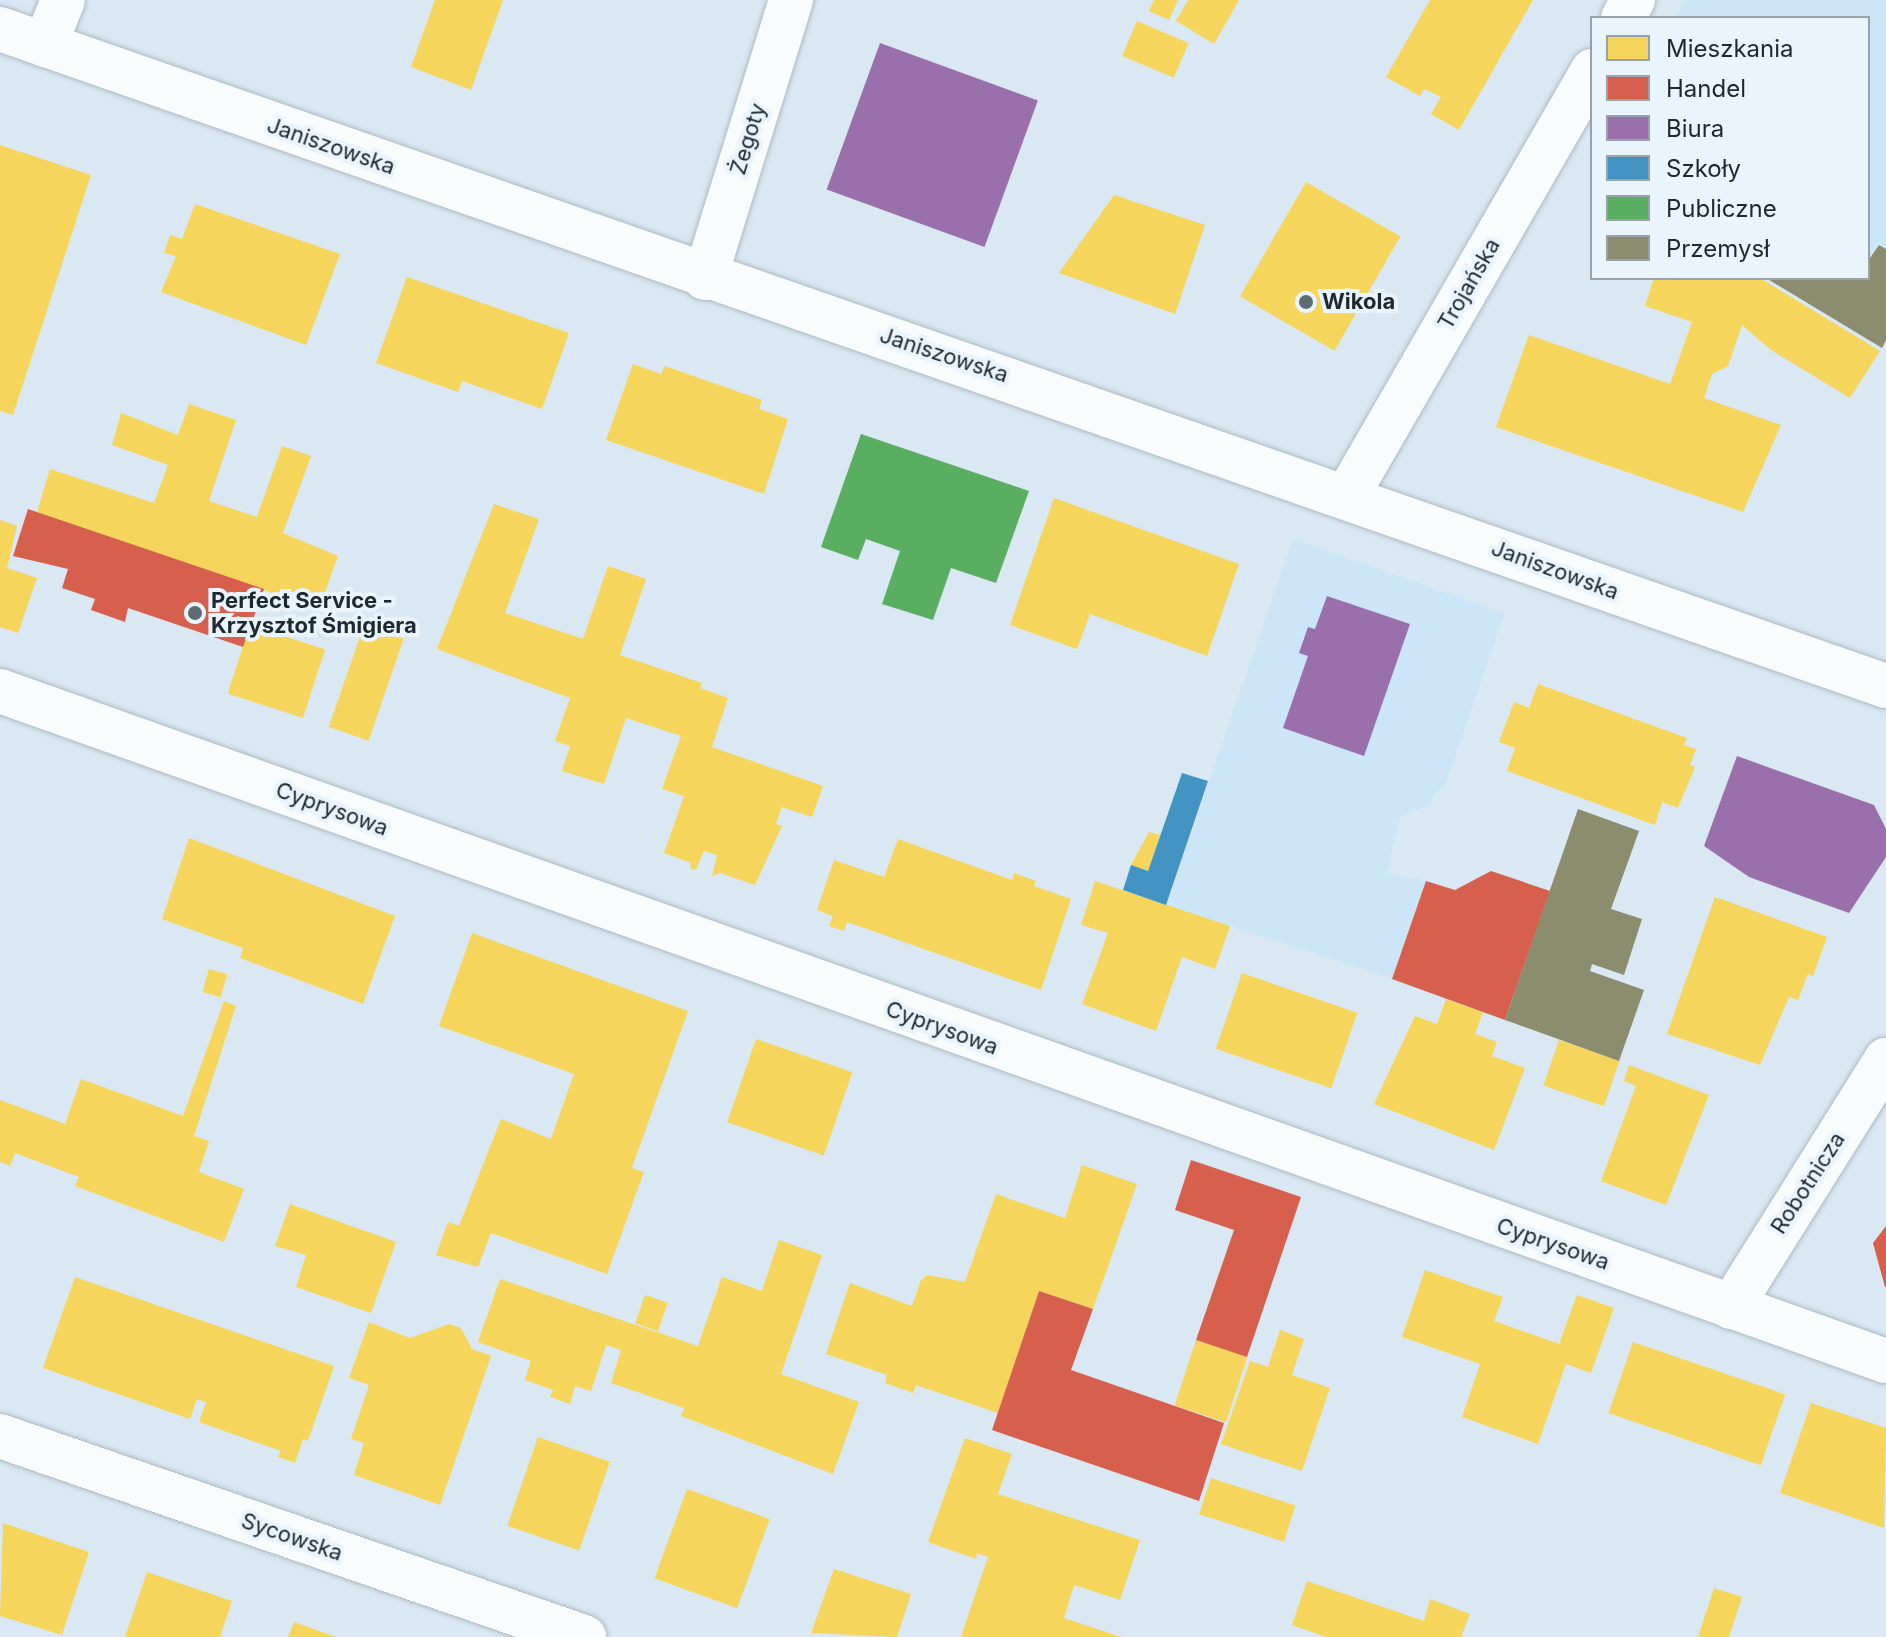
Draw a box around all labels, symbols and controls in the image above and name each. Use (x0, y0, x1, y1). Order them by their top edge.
legend (1590, 16, 1870, 280)
text: Mieszkania (1666, 34, 1794, 63)
text: Handel (1666, 74, 1746, 103)
street label: Żegoty (725, 100, 771, 178)
street label: Janiszowska (264, 112, 398, 180)
text: Biura (1666, 114, 1724, 143)
text: Szkoły (1666, 154, 1741, 183)
text: Publiczne (1666, 194, 1777, 223)
street label: Trojańska (1432, 234, 1506, 334)
text: Przemysł (1666, 234, 1770, 263)
place label: Wikola (1322, 289, 1395, 315)
marker: Wikola (1297, 293, 1315, 311)
street label: Janiszowska (876, 322, 1012, 388)
street label: Janiszowska (1488, 535, 1622, 605)
place label: Perfect Service - Krzysztof Śmigiera (211, 587, 417, 638)
marker: Perfect Service - Krzysztof Śmigiera (186, 604, 204, 622)
street label: Cyprysowa (272, 776, 392, 842)
street label: Cyprysowa (882, 995, 1002, 1061)
street label: Robotnicza (1765, 1127, 1851, 1239)
street label: Cyprysowa (1493, 1212, 1613, 1276)
street label: Sycowska (238, 1507, 346, 1567)

